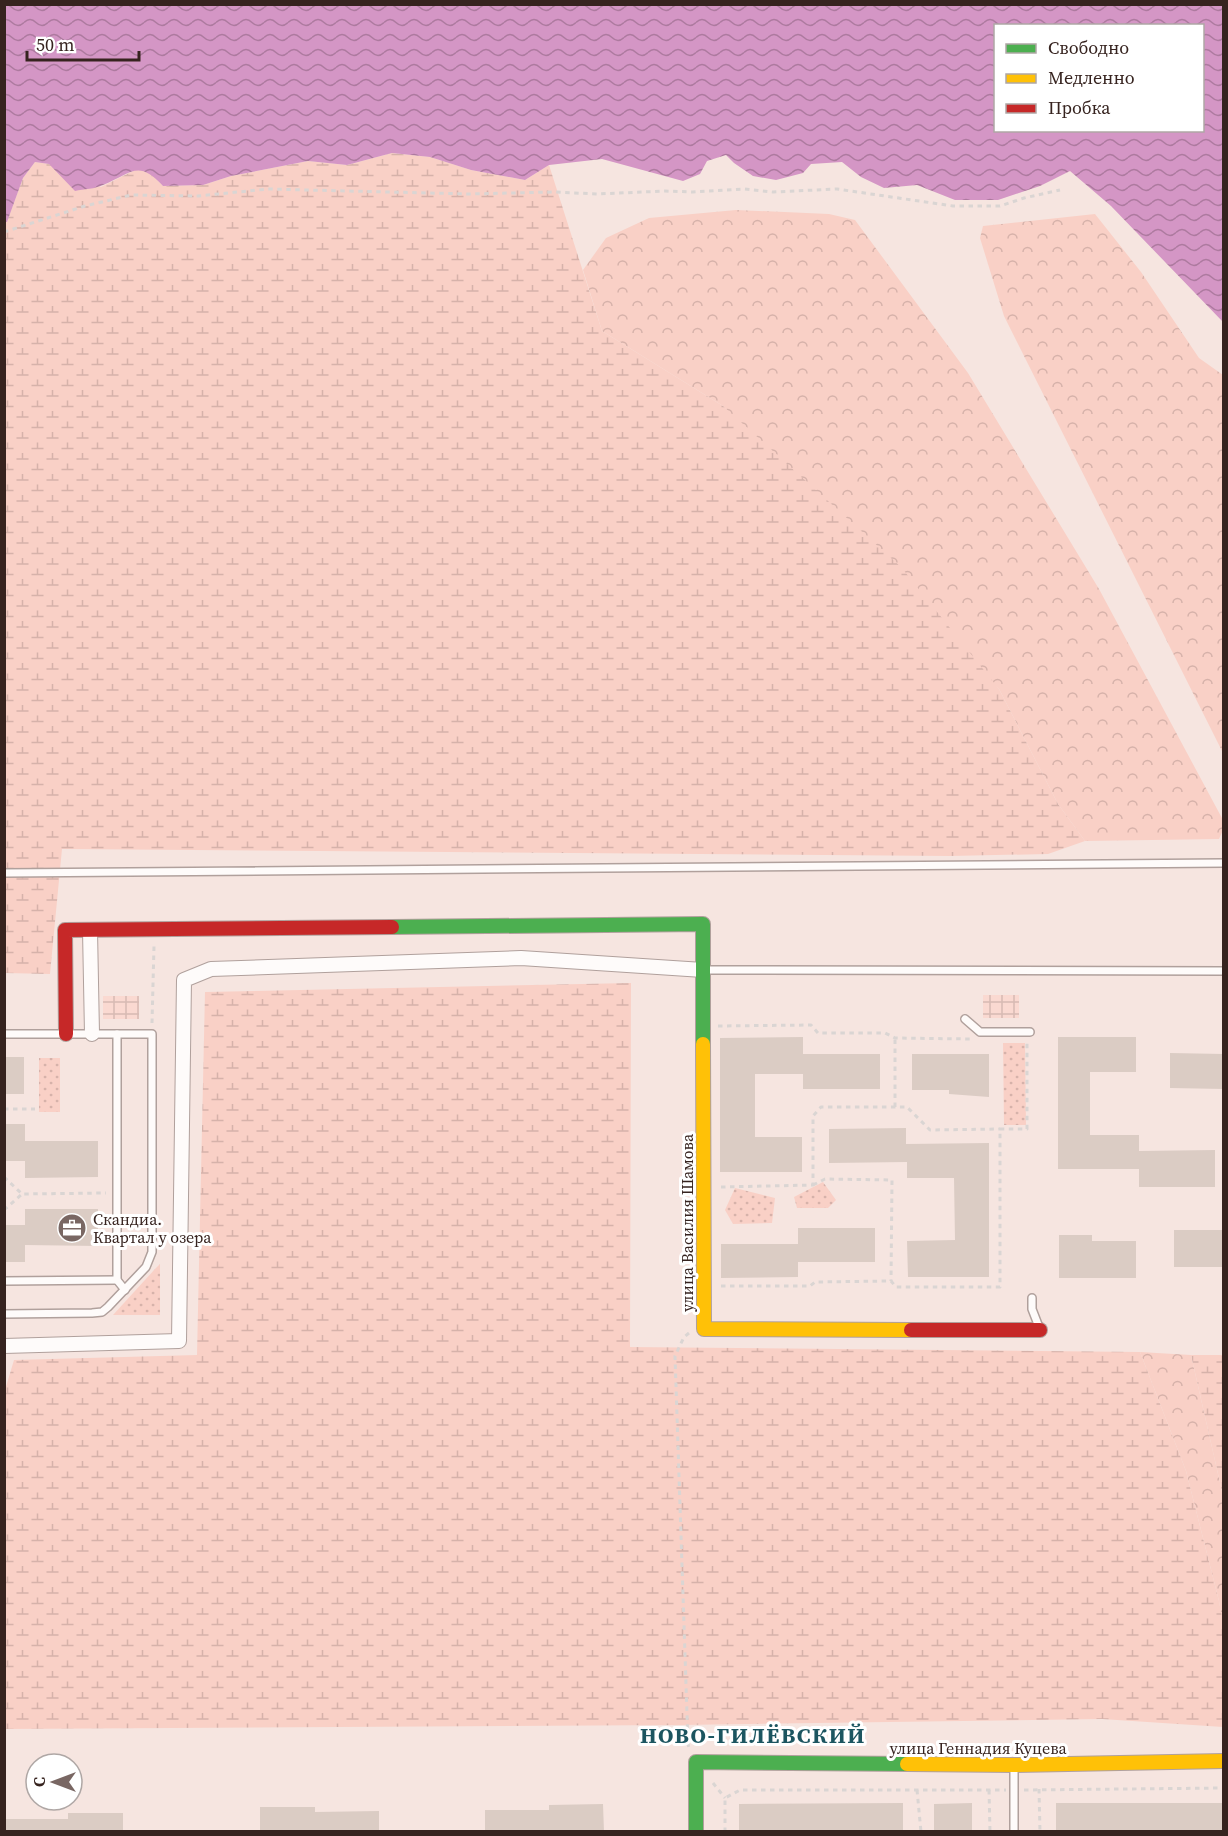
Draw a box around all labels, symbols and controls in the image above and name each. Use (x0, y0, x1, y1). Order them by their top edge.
scale bar (27, 24, 140, 62)
legend (994, 24, 1204, 132)
text: 50 m (36, 32, 74, 57)
text: Свободно (1048, 35, 1129, 60)
text: Медленно (1048, 65, 1135, 90)
text: Пробка (1048, 95, 1111, 120)
street label: улица Василия Шамова (676, 1133, 698, 1312)
place label: Скандиа. Квартал у озера (93, 1208, 212, 1248)
office icon: Скандиа. Квартал у озера (56, 1212, 88, 1244)
district label: НОВО-ГИЛЁВСКИЙ (640, 1720, 866, 1750)
street label: улица Геннадия Куцева (889, 1737, 1067, 1759)
north arrow (24, 1752, 84, 1812)
text: С (28, 1777, 50, 1787)

